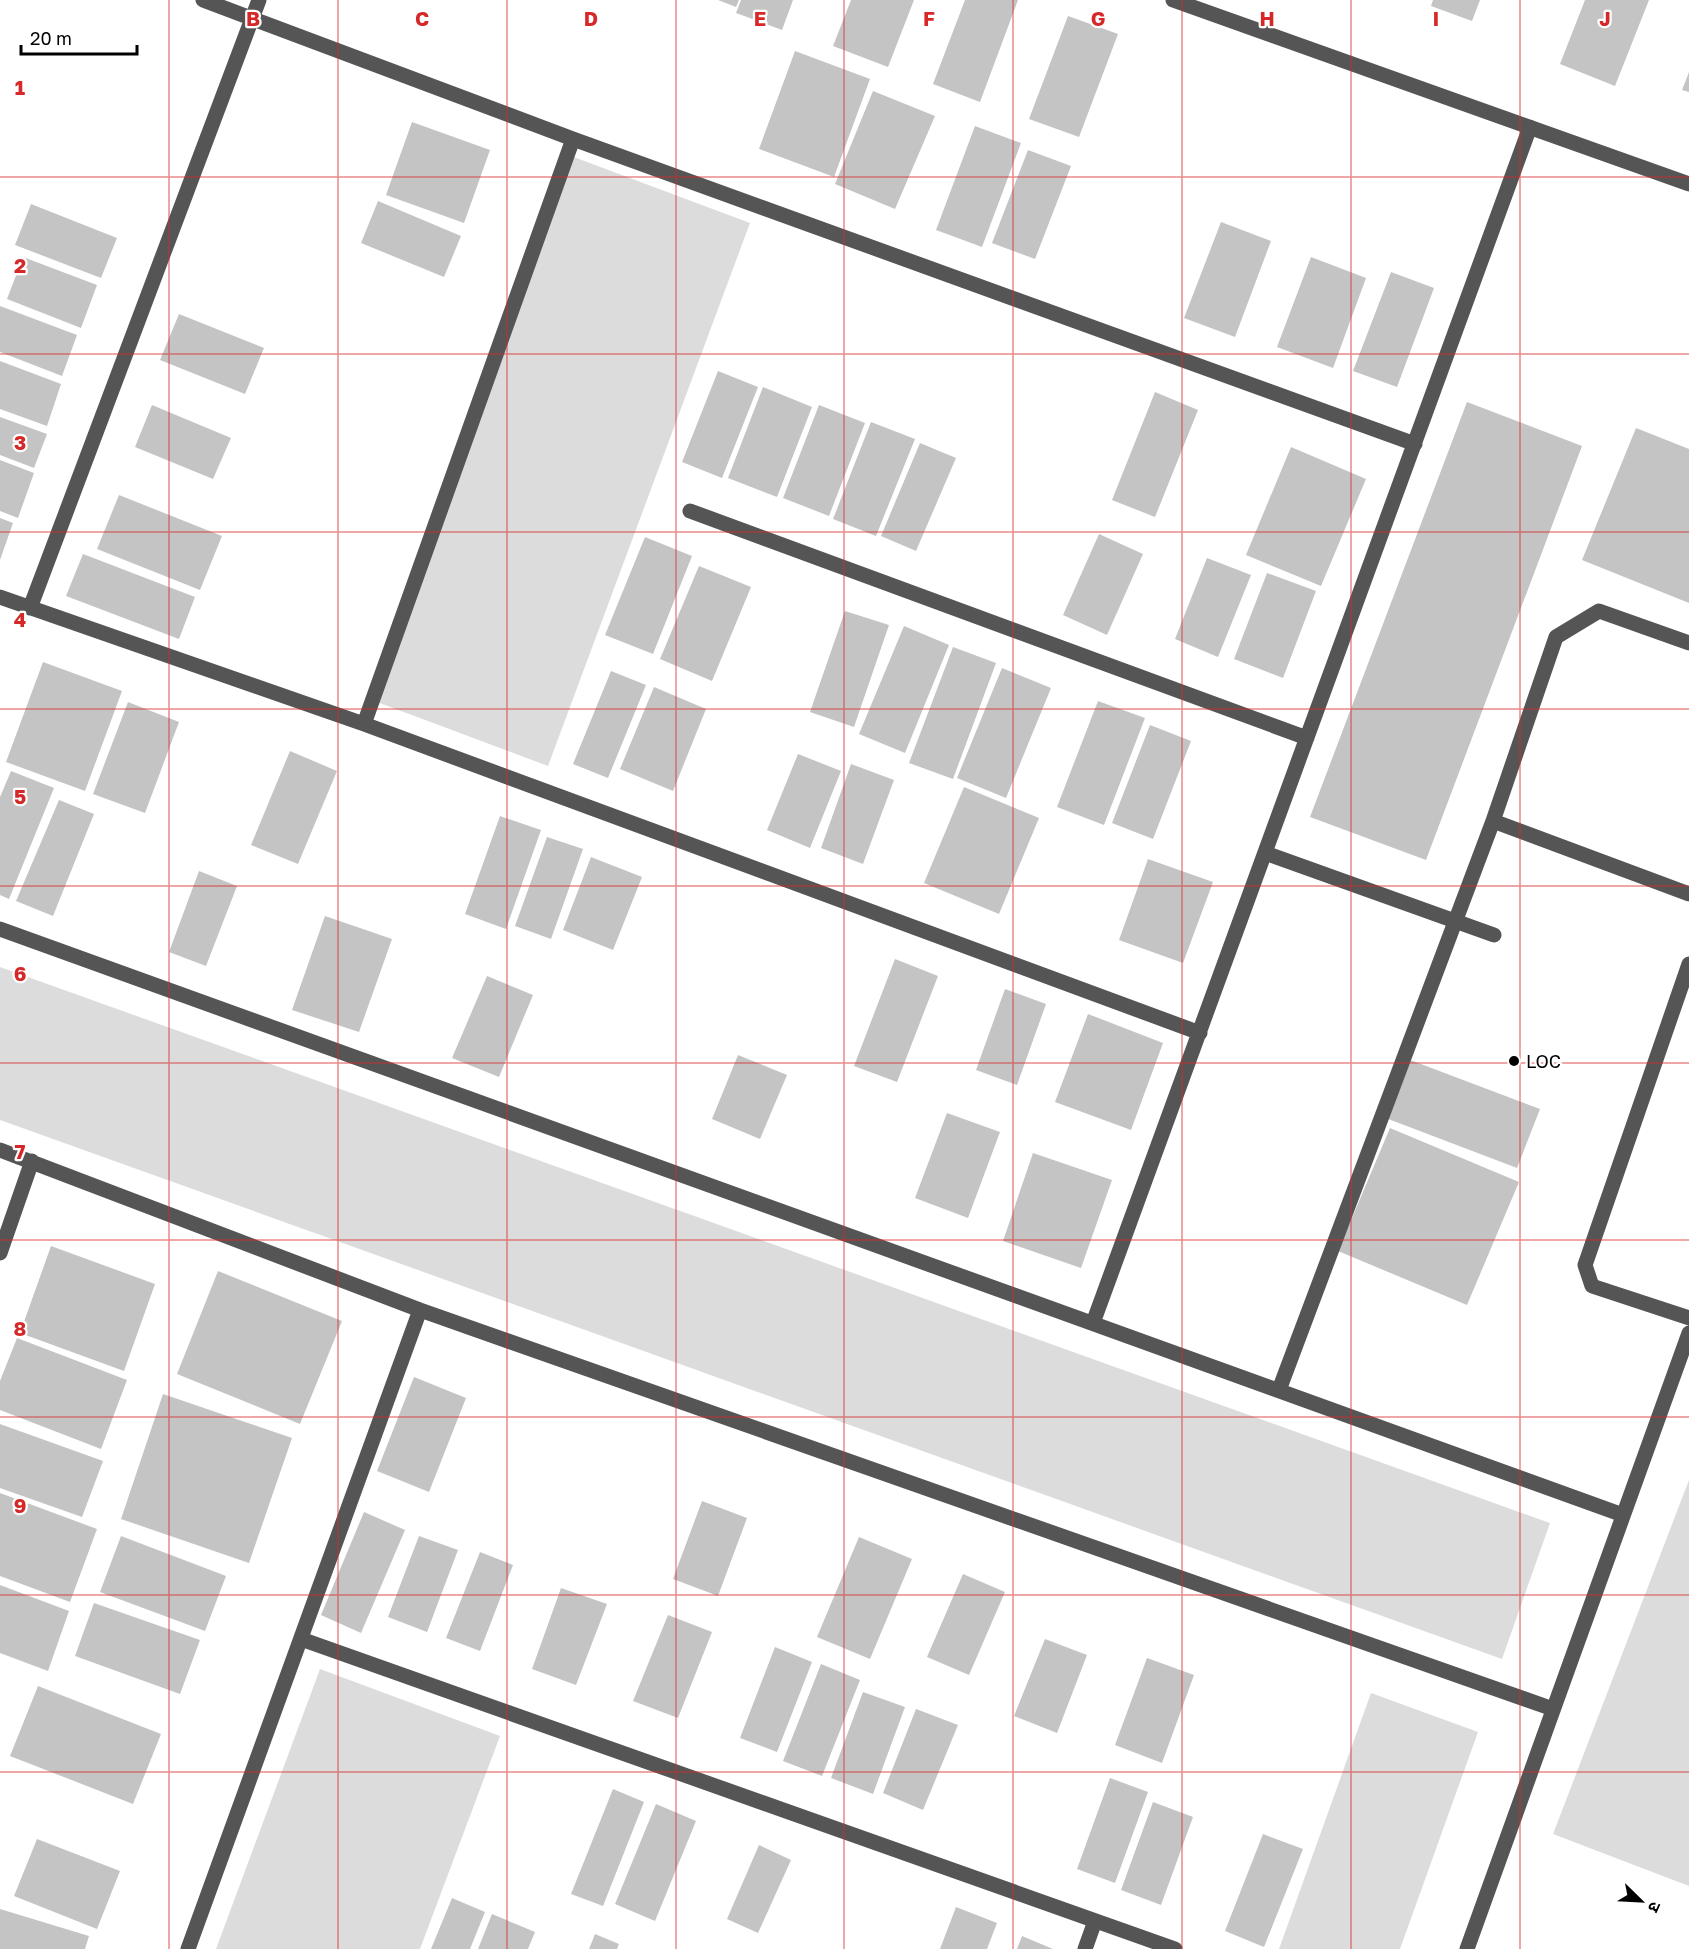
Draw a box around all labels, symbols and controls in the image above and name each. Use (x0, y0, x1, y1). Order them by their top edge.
text: B (246, 6, 260, 30)
text: C (415, 6, 429, 30)
text: D (584, 6, 598, 30)
text: E (754, 6, 766, 30)
text: F (923, 6, 935, 30)
text: G (1091, 6, 1105, 30)
text: H (1259, 6, 1275, 30)
text: I (1433, 6, 1439, 30)
text: J (1599, 6, 1611, 30)
scale bar (21, 18, 136, 56)
text: 20 m (30, 27, 72, 49)
text: 1 (15, 75, 25, 99)
text: 2 (14, 253, 26, 277)
text: 3 (14, 430, 26, 454)
text: 4 (14, 607, 26, 631)
text: 5 (14, 784, 26, 808)
text: 6 (14, 961, 26, 985)
place label: LOC (1526, 1050, 1561, 1072)
marker: LOC (1507, 1054, 1521, 1068)
text: 7 (15, 1139, 26, 1163)
text: 8 (14, 1316, 26, 1340)
text: 9 (14, 1493, 26, 1517)
north arrow (1611, 1871, 1671, 1931)
text: उ (1643, 1899, 1666, 1916)

